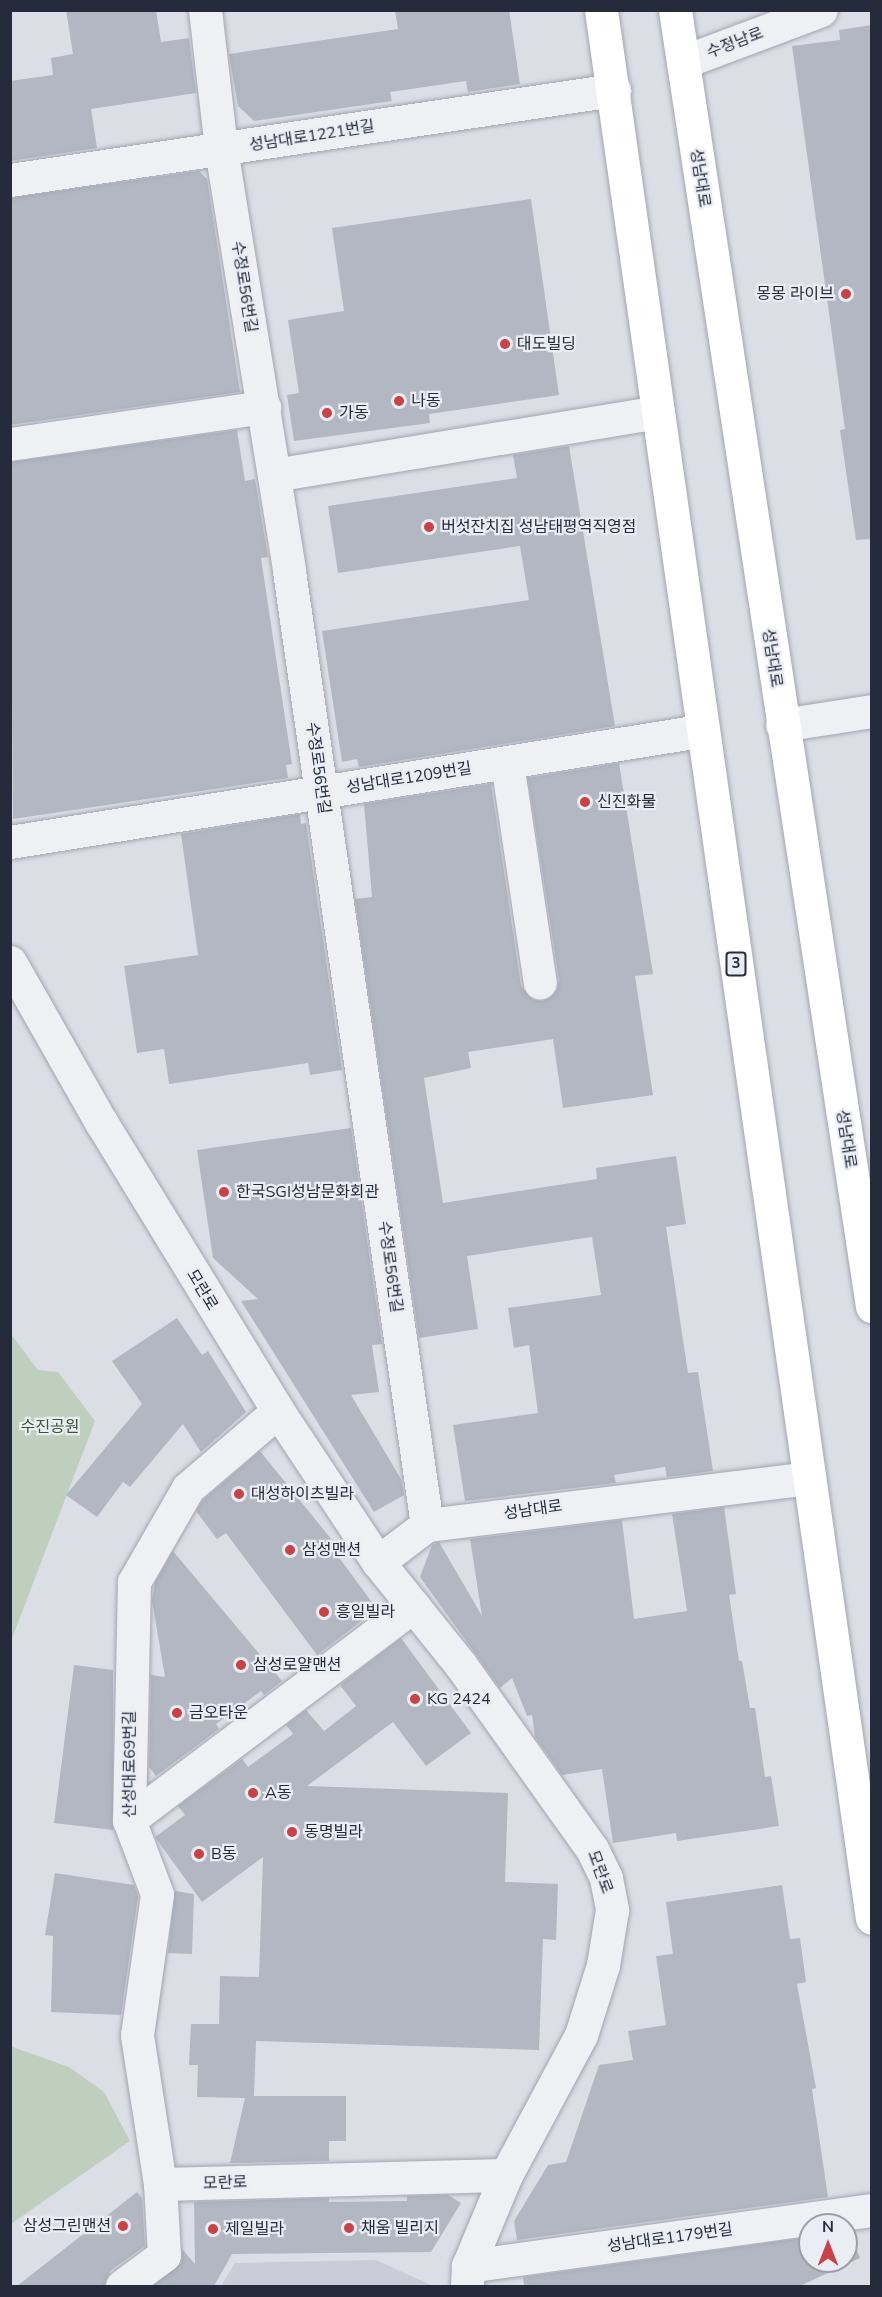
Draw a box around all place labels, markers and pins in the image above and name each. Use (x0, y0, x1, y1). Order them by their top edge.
place label: 몽몽 라이브 (756, 284, 834, 304)
marker: 몽몽 라이브 (839, 287, 853, 301)
place label: 대도빌딩 (517, 334, 576, 354)
marker: 대도빌딩 (498, 337, 512, 351)
place label: 나동 (411, 391, 440, 411)
marker: 나동 (392, 394, 406, 408)
place label: 가동 (339, 403, 368, 423)
marker: 가동 (320, 406, 334, 420)
place label: 버섯잔치집 성남태평역직영점 (441, 517, 636, 537)
marker: 버섯잔치집 성남태평역직영점 (422, 520, 436, 534)
place label: 신진화물 (597, 792, 656, 812)
marker: 신진화물 (578, 795, 592, 809)
place label: 한국SGI성남문화회관 (236, 1182, 379, 1202)
marker: 한국SGI성남문화회관 (217, 1185, 231, 1199)
place label: 대성하이츠빌라 (251, 1484, 354, 1504)
marker: 대성하이츠빌라 (232, 1487, 246, 1501)
place label: 삼성맨션 (302, 1540, 361, 1560)
marker: 삼성맨션 (283, 1543, 297, 1557)
place label: 흥일빌라 (336, 1602, 395, 1622)
marker: 흥일빌라 (317, 1605, 331, 1619)
place label: 삼성로얄맨션 (253, 1655, 341, 1675)
marker: 삼성로얄맨션 (234, 1658, 248, 1672)
place label: KG 2424 (427, 1689, 491, 1709)
marker: KG 2424 (408, 1692, 422, 1706)
place label: 금오타운 (189, 1703, 248, 1723)
marker: 금오타운 (170, 1706, 184, 1720)
place label: A동 (265, 1783, 291, 1803)
marker: A동 (246, 1786, 260, 1800)
place label: 동명빌라 (304, 1822, 363, 1842)
marker: 동명빌라 (285, 1825, 299, 1839)
place label: B동 (211, 1844, 237, 1864)
marker: B동 (192, 1847, 206, 1861)
place label: 삼성그린맨션 (23, 2216, 111, 2236)
place label: 채움 빌리지 (361, 2218, 439, 2238)
marker: 삼성그린맨션 (116, 2219, 130, 2233)
place label: 제일빌라 (225, 2219, 284, 2239)
marker: 채움 빌리지 (342, 2221, 356, 2235)
marker: 제일빌라 (206, 2222, 220, 2236)

